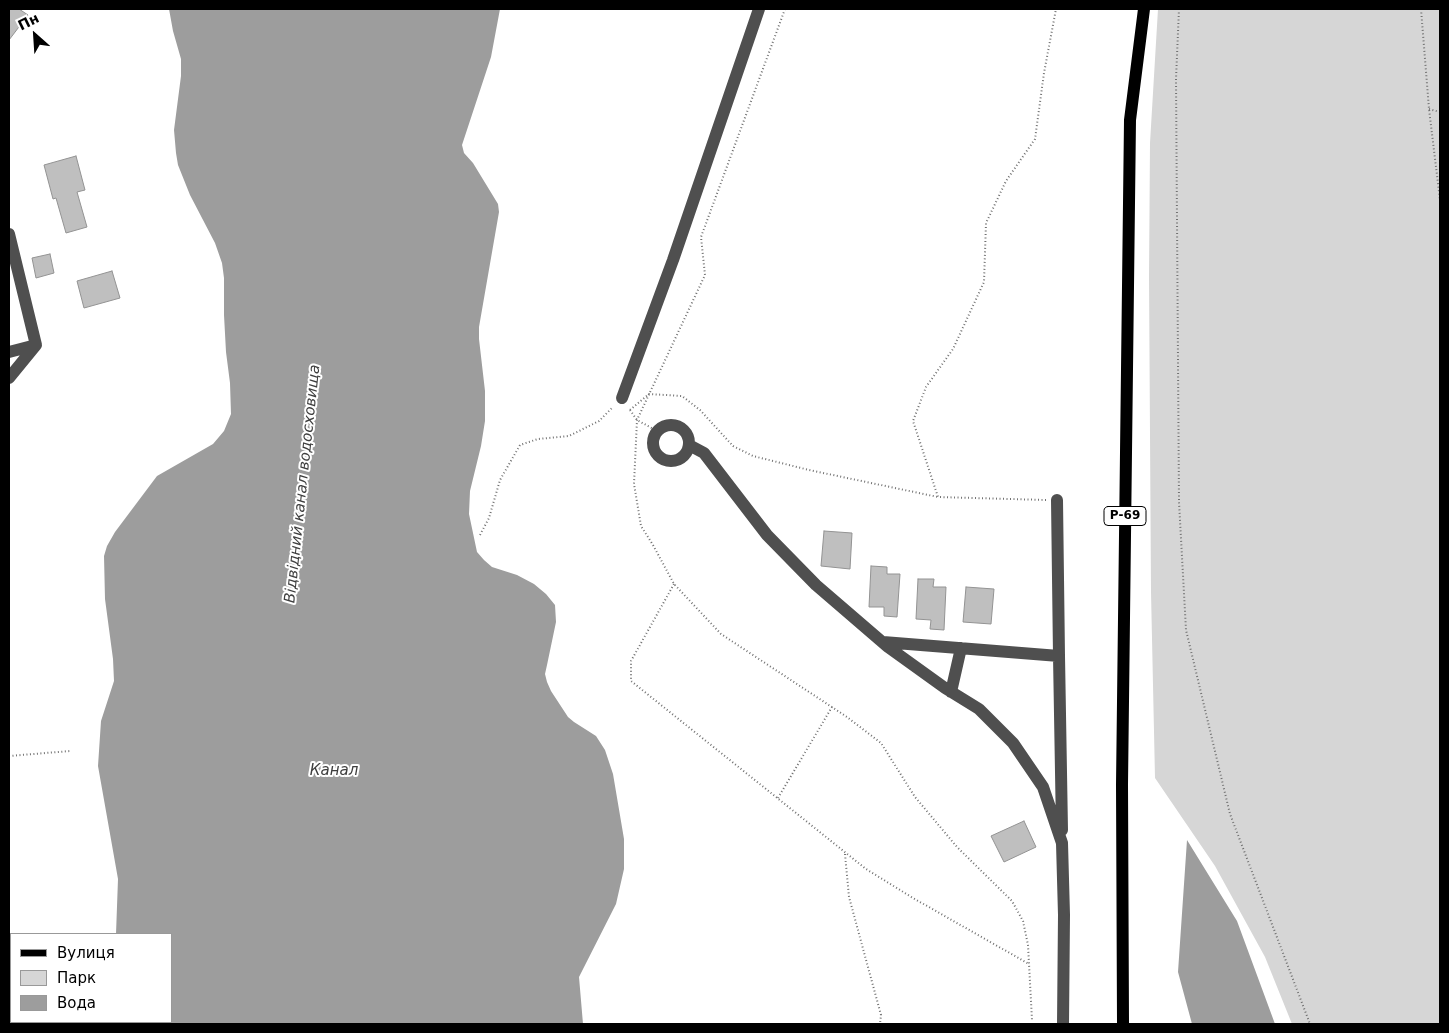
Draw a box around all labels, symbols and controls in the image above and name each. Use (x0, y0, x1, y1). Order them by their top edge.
north arrow (10, 10, 60, 60)
text: Пн (15, 10, 42, 33)
water label: Відвідний канал водосховища (282, 364, 324, 604)
road number: Р-69 (1104, 506, 1146, 526)
water label: Канал (310, 762, 358, 780)
legend (10, 933, 172, 1023)
text: Вулиця (57, 944, 115, 962)
text: Парк (57, 969, 96, 987)
text: Вода (57, 994, 96, 1012)

